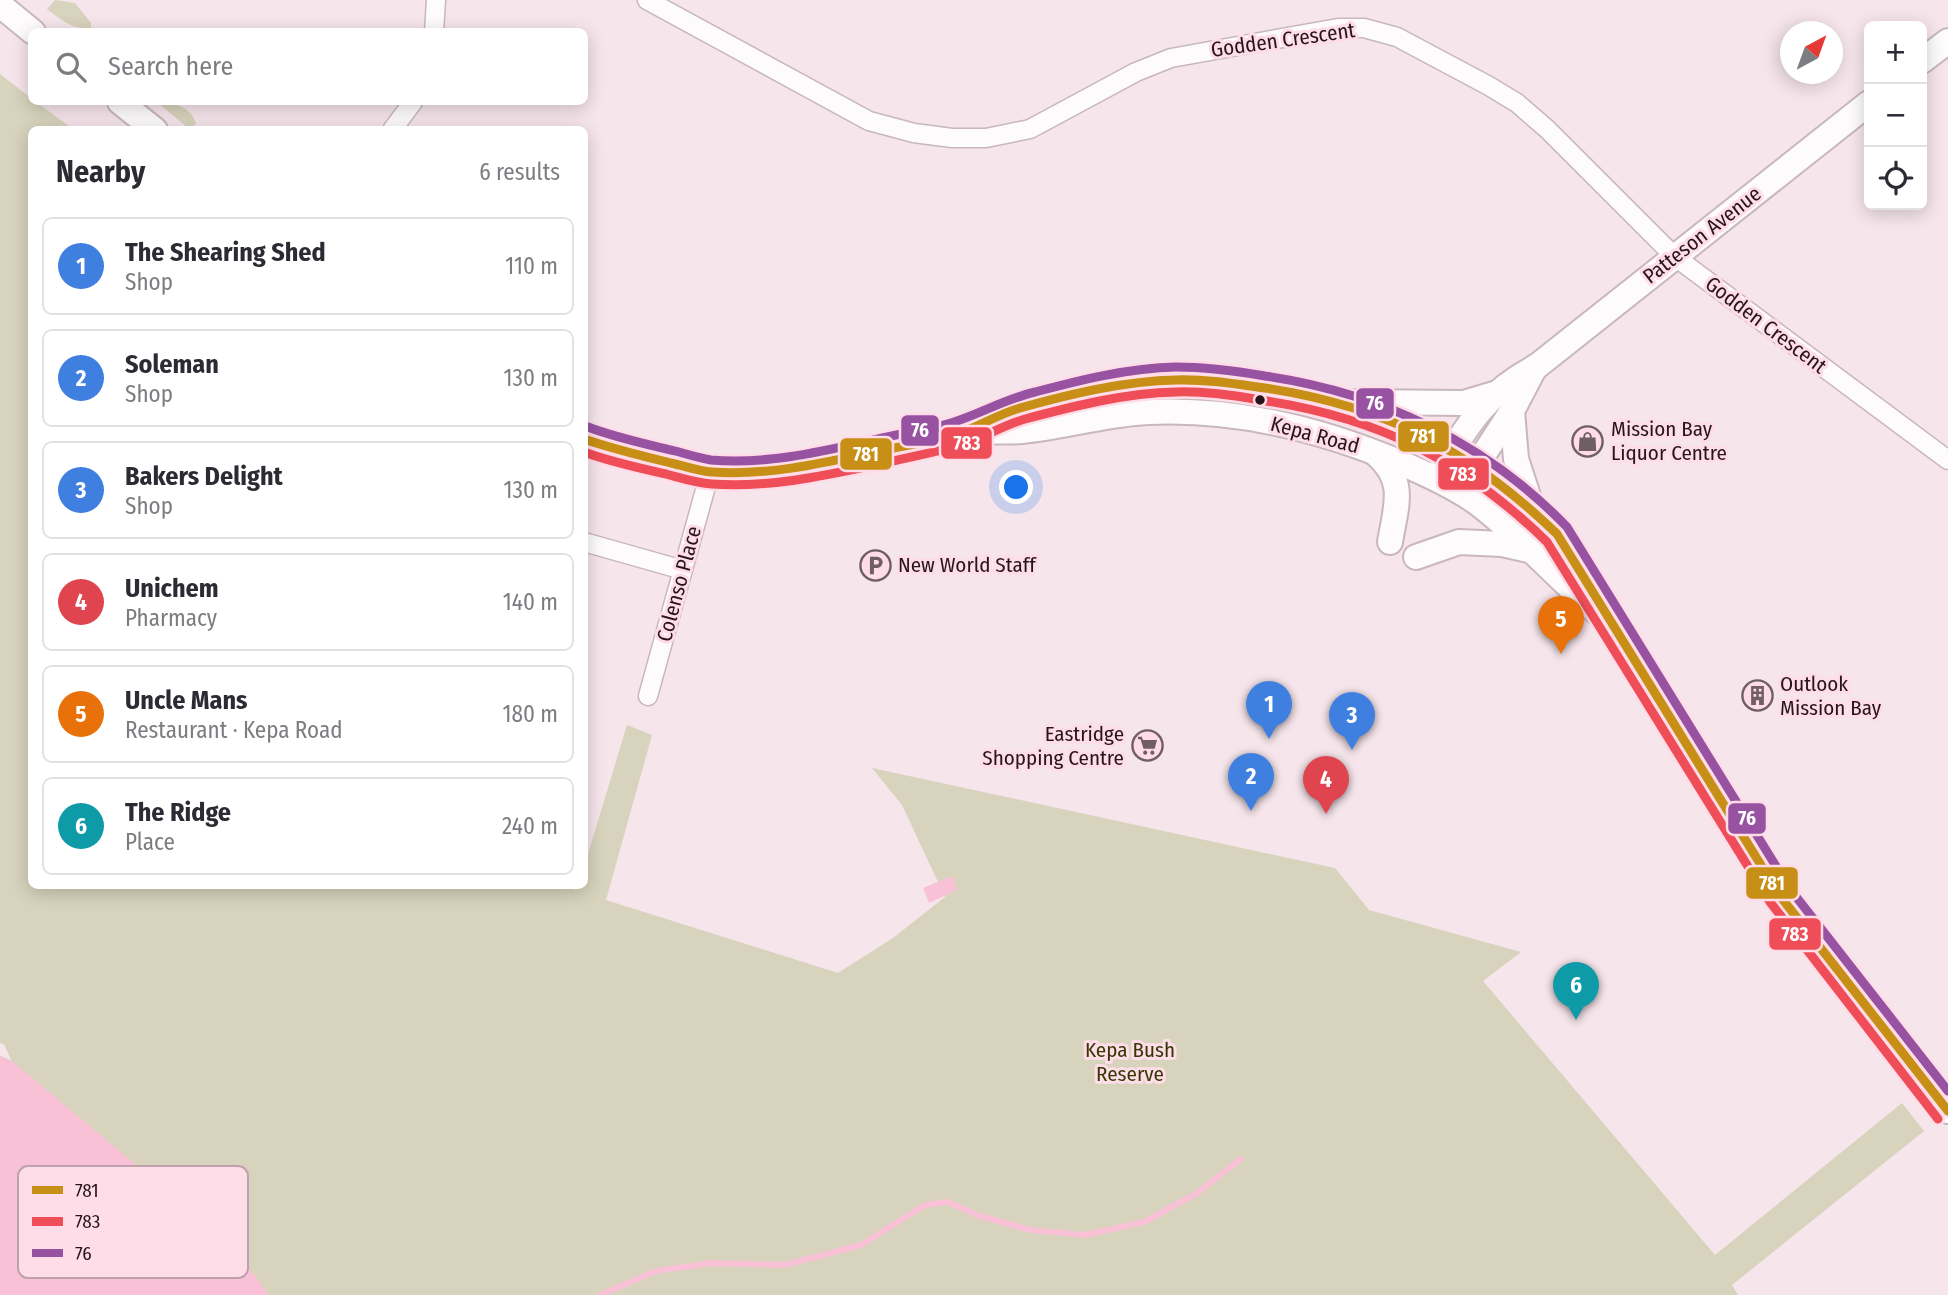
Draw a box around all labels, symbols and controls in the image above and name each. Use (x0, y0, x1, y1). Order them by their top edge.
street label: Godden Crescent (1209, 17, 1357, 63)
north arrow (1780, 21, 1843, 84)
map controls (1864, 21, 1927, 210)
button: + (1864, 21, 1927, 84)
search box (28, 28, 588, 105)
icon: search (52, 48, 90, 86)
text: Search here (108, 51, 233, 82)
button: − (1864, 84, 1927, 147)
button: locate (1864, 147, 1927, 210)
text: Nearby (56, 154, 145, 190)
text: 6 results (479, 158, 560, 186)
street label: Patteson Avenue (1638, 181, 1766, 289)
text: The Shearing Shed (125, 237, 326, 268)
text: 1 (76, 252, 86, 280)
text: 110 m (505, 252, 558, 280)
text: Shop (125, 268, 173, 296)
street label: Godden Crescent (1700, 271, 1832, 379)
text: Soleman (125, 349, 219, 380)
text: 2 (76, 364, 86, 392)
text: 130 m (504, 364, 558, 392)
text: Shop (125, 380, 173, 408)
line badge: 76 (1355, 387, 1395, 420)
text: 76 (1366, 392, 1384, 415)
unlabelled marker (1253, 393, 1267, 407)
street label: Kepa Road (1268, 411, 1362, 459)
line badge: 76 (900, 414, 940, 447)
place label: Mission Bay Liquor Centre (1611, 416, 1727, 466)
text: 76 (911, 419, 929, 442)
line badge: 781 (1397, 420, 1450, 453)
shop icon: Mission Bay Liquor Centre (1571, 424, 1605, 458)
text: 781 (1410, 425, 1436, 448)
line badge: 783 (940, 426, 993, 460)
text: 783 (954, 432, 980, 455)
line badge: 781 (839, 437, 893, 471)
text: 781 (853, 443, 879, 466)
line badge: 783 (1437, 457, 1490, 491)
text: Bakers Delight (125, 461, 283, 492)
text: 783 (1450, 463, 1476, 486)
your location (999, 470, 1033, 504)
text: 3 (76, 476, 86, 504)
text: 130 m (504, 476, 558, 504)
text: Shop (125, 492, 173, 520)
street label: Colenso Place (651, 523, 707, 645)
parking icon: New World Staff (858, 548, 892, 582)
place label: New World Staff (898, 552, 1037, 578)
text: Unichem (125, 573, 219, 604)
text: 4 (75, 588, 87, 616)
text: 140 m (503, 588, 558, 616)
pin: 5 (1538, 596, 1584, 654)
text: Pharmacy (125, 604, 217, 632)
place label: Outlook Mission Bay (1780, 671, 1882, 721)
building icon: Outlook Mission Bay (1740, 679, 1774, 713)
pin: 1 (1246, 681, 1292, 739)
text: Uncle Mans (125, 685, 247, 716)
pin: 3 (1329, 692, 1375, 750)
text: 5 (75, 700, 87, 728)
text: 180 m (502, 700, 558, 728)
text: Restaurant · Kepa Road (125, 716, 343, 744)
place label: Eastridge Shopping Centre (982, 721, 1124, 771)
supermarket icon: Eastridge Shopping Centre (1130, 729, 1164, 763)
pin: 2 (1228, 753, 1274, 811)
pin: 4 (1303, 756, 1349, 814)
text: The Ridge (125, 797, 231, 828)
line badge: 76 (1727, 802, 1767, 835)
text: 76 (1738, 807, 1756, 830)
text: 6 (75, 812, 87, 840)
text: 240 m (502, 812, 558, 840)
text: Place (125, 828, 175, 856)
line badge: 781 (1745, 866, 1799, 900)
text: 781 (1759, 872, 1785, 895)
line badge: 783 (1768, 917, 1822, 951)
text: 783 (1782, 923, 1808, 946)
pin: 6 (1553, 962, 1599, 1020)
park label: Kepa Bush Reserve (1085, 1037, 1175, 1087)
legend (18, 1166, 248, 1278)
text: 781 (75, 1179, 99, 1202)
text: 783 (75, 1210, 100, 1233)
text: 76 (75, 1242, 92, 1265)

